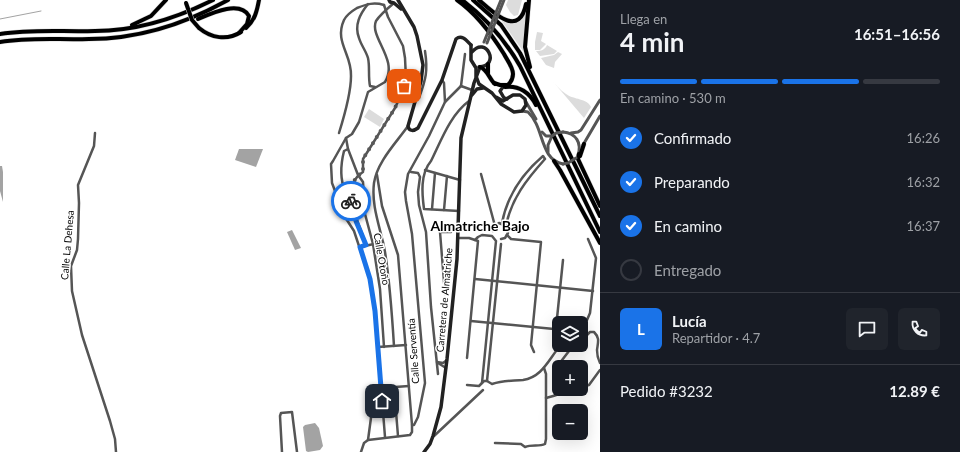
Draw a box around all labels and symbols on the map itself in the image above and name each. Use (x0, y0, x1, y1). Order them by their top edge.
pin (387, 69, 421, 103)
courier (331, 181, 371, 221)
street label: Calle La Dehesa (58, 210, 76, 280)
district label: Almatriche Bajo (429, 217, 530, 234)
street label: Calle Otoño (372, 232, 393, 286)
street label: Carretera de Almatriche (433, 247, 455, 353)
street label: Calle Serventía (405, 318, 421, 384)
pin (365, 384, 399, 418)

